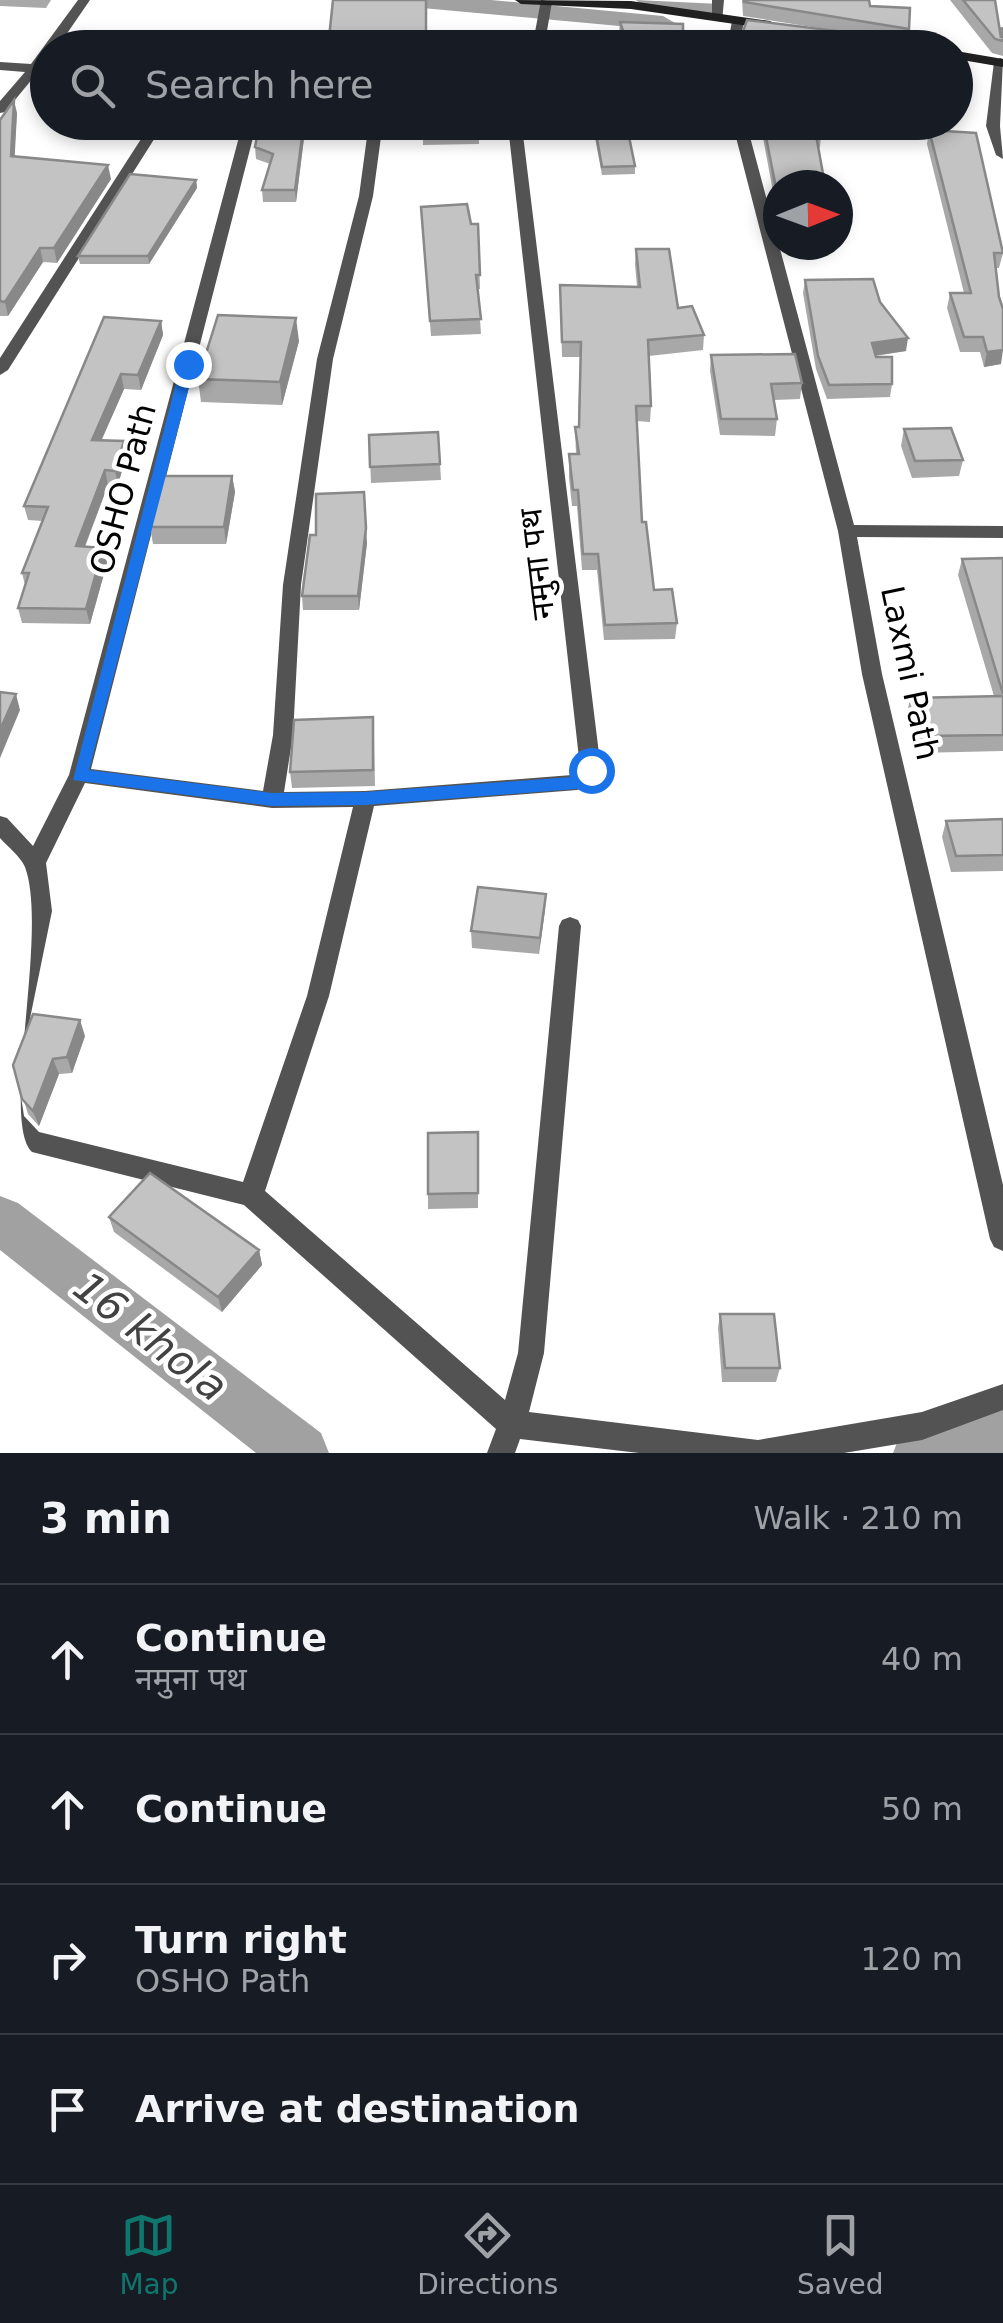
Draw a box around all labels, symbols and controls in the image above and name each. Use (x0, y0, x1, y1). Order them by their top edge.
search box (30, 30, 973, 140)
icon: search (65, 58, 120, 113)
text: Search here (145, 63, 373, 107)
north arrow (763, 170, 853, 260)
route end (166, 342, 212, 388)
street label: OSHO Path (82, 399, 164, 579)
street label: नमुना पथ (511, 506, 564, 622)
street label: Laxmi Path (873, 583, 947, 763)
route start (569, 748, 615, 794)
water label: 16 khola (64, 1261, 237, 1411)
text: 3 min (40, 1494, 172, 1543)
text: Walk · 210 m (753, 1499, 963, 1537)
text: Continue (135, 1616, 327, 1660)
icon: ahead (40, 1632, 95, 1687)
text: 40 m (881, 1640, 963, 1678)
text: नमुना पथ (135, 1660, 247, 1698)
icon: ahead (40, 1782, 95, 1837)
text: Continue (135, 1787, 327, 1831)
text: 50 m (881, 1790, 963, 1828)
text: Turn right (135, 1918, 347, 1962)
icon: right (40, 1932, 95, 1987)
text: 120 m (861, 1940, 963, 1978)
text: OSHO Path (135, 1962, 310, 2000)
icon: arrive (40, 2082, 95, 2137)
text: Arrive at destination (135, 2087, 580, 2131)
tab: Map (119, 2208, 178, 2301)
tab: Directions (417, 2208, 558, 2301)
tab: Saved (797, 2208, 884, 2301)

